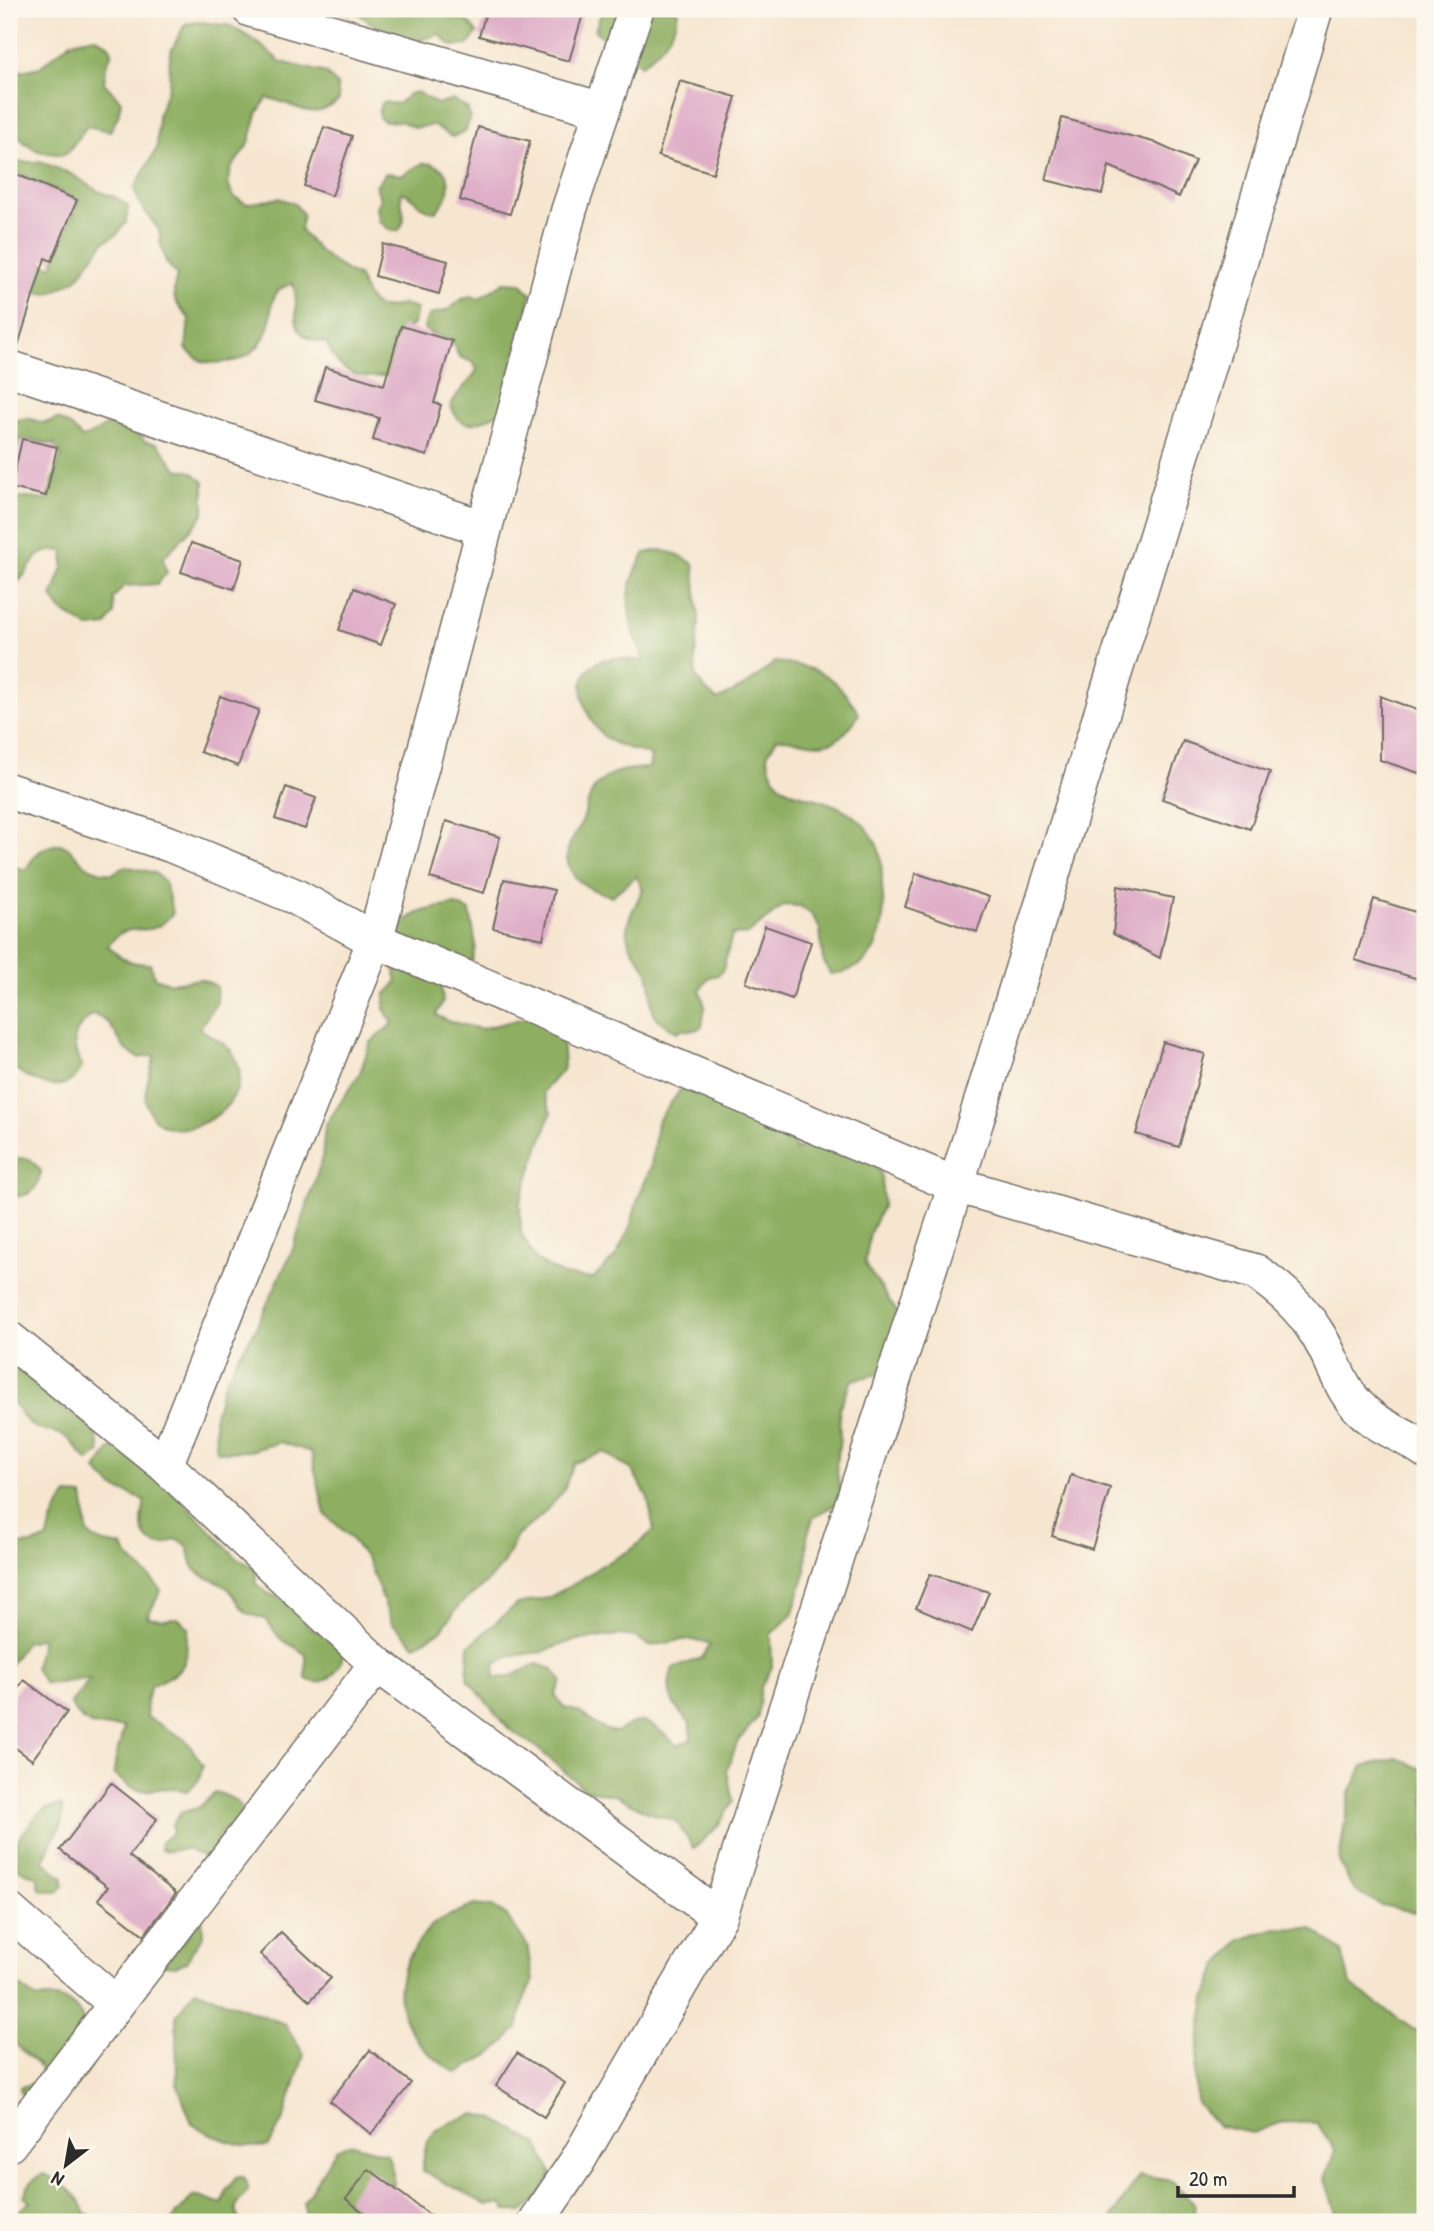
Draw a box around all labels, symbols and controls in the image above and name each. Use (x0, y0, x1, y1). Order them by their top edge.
north arrow (32, 2130, 102, 2200)
scale bar (1178, 2154, 1294, 2198)
text: 20 m (1189, 2164, 1227, 2193)
text: N (46, 2166, 68, 2193)

